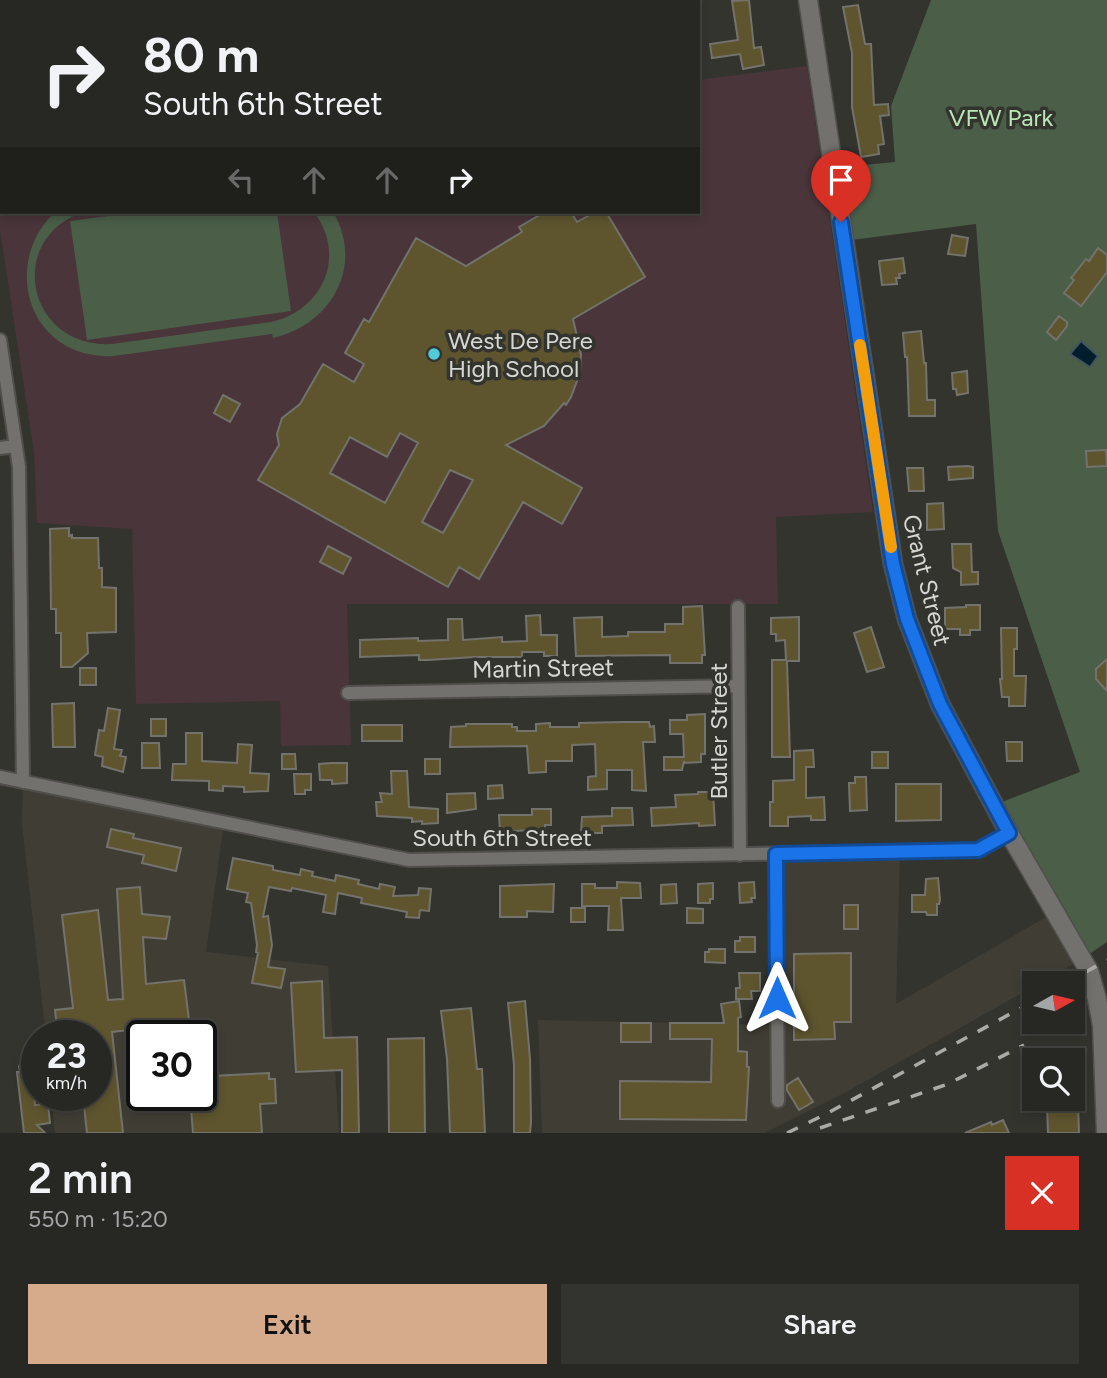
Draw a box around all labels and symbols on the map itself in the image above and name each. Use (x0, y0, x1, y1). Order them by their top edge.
park label: VFW Park (949, 103, 1053, 132)
pin (811, 150, 871, 222)
place label: West De Pere High School (448, 326, 593, 383)
marker: West De Pere High School (426, 346, 442, 362)
street label: Grant Street (897, 511, 957, 649)
street label: Martin Street (472, 652, 614, 684)
street label: Butler Street (704, 663, 733, 799)
street label: South 6th Street (412, 823, 592, 852)
position arrow (740, 961, 814, 1035)
north arrow (1022, 971, 1085, 1034)
speed limit sign: 30 (126, 1020, 217, 1111)

